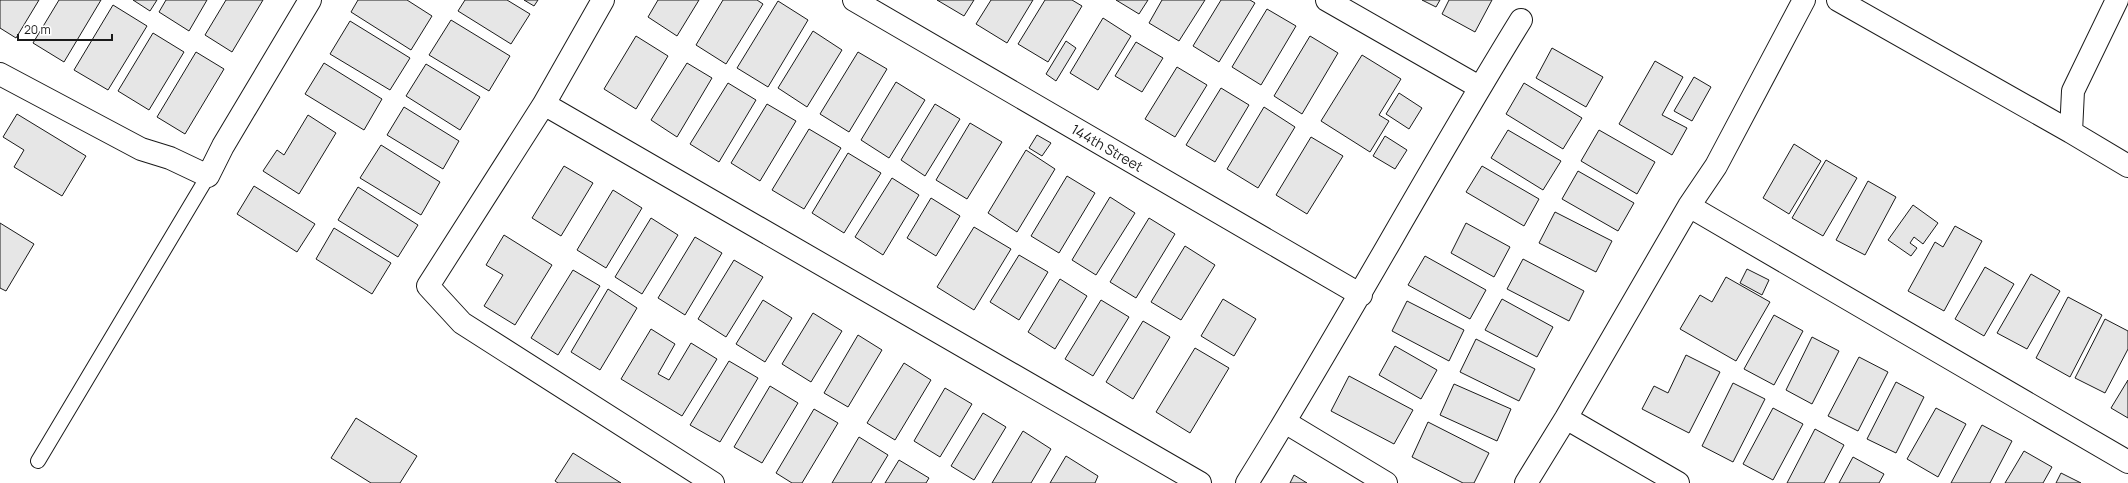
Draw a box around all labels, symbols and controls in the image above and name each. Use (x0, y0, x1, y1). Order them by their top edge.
scale bar (18, 16, 112, 42)
text: 20 m (24, 21, 51, 38)
street label: 144th Street (1068, 119, 1147, 176)

